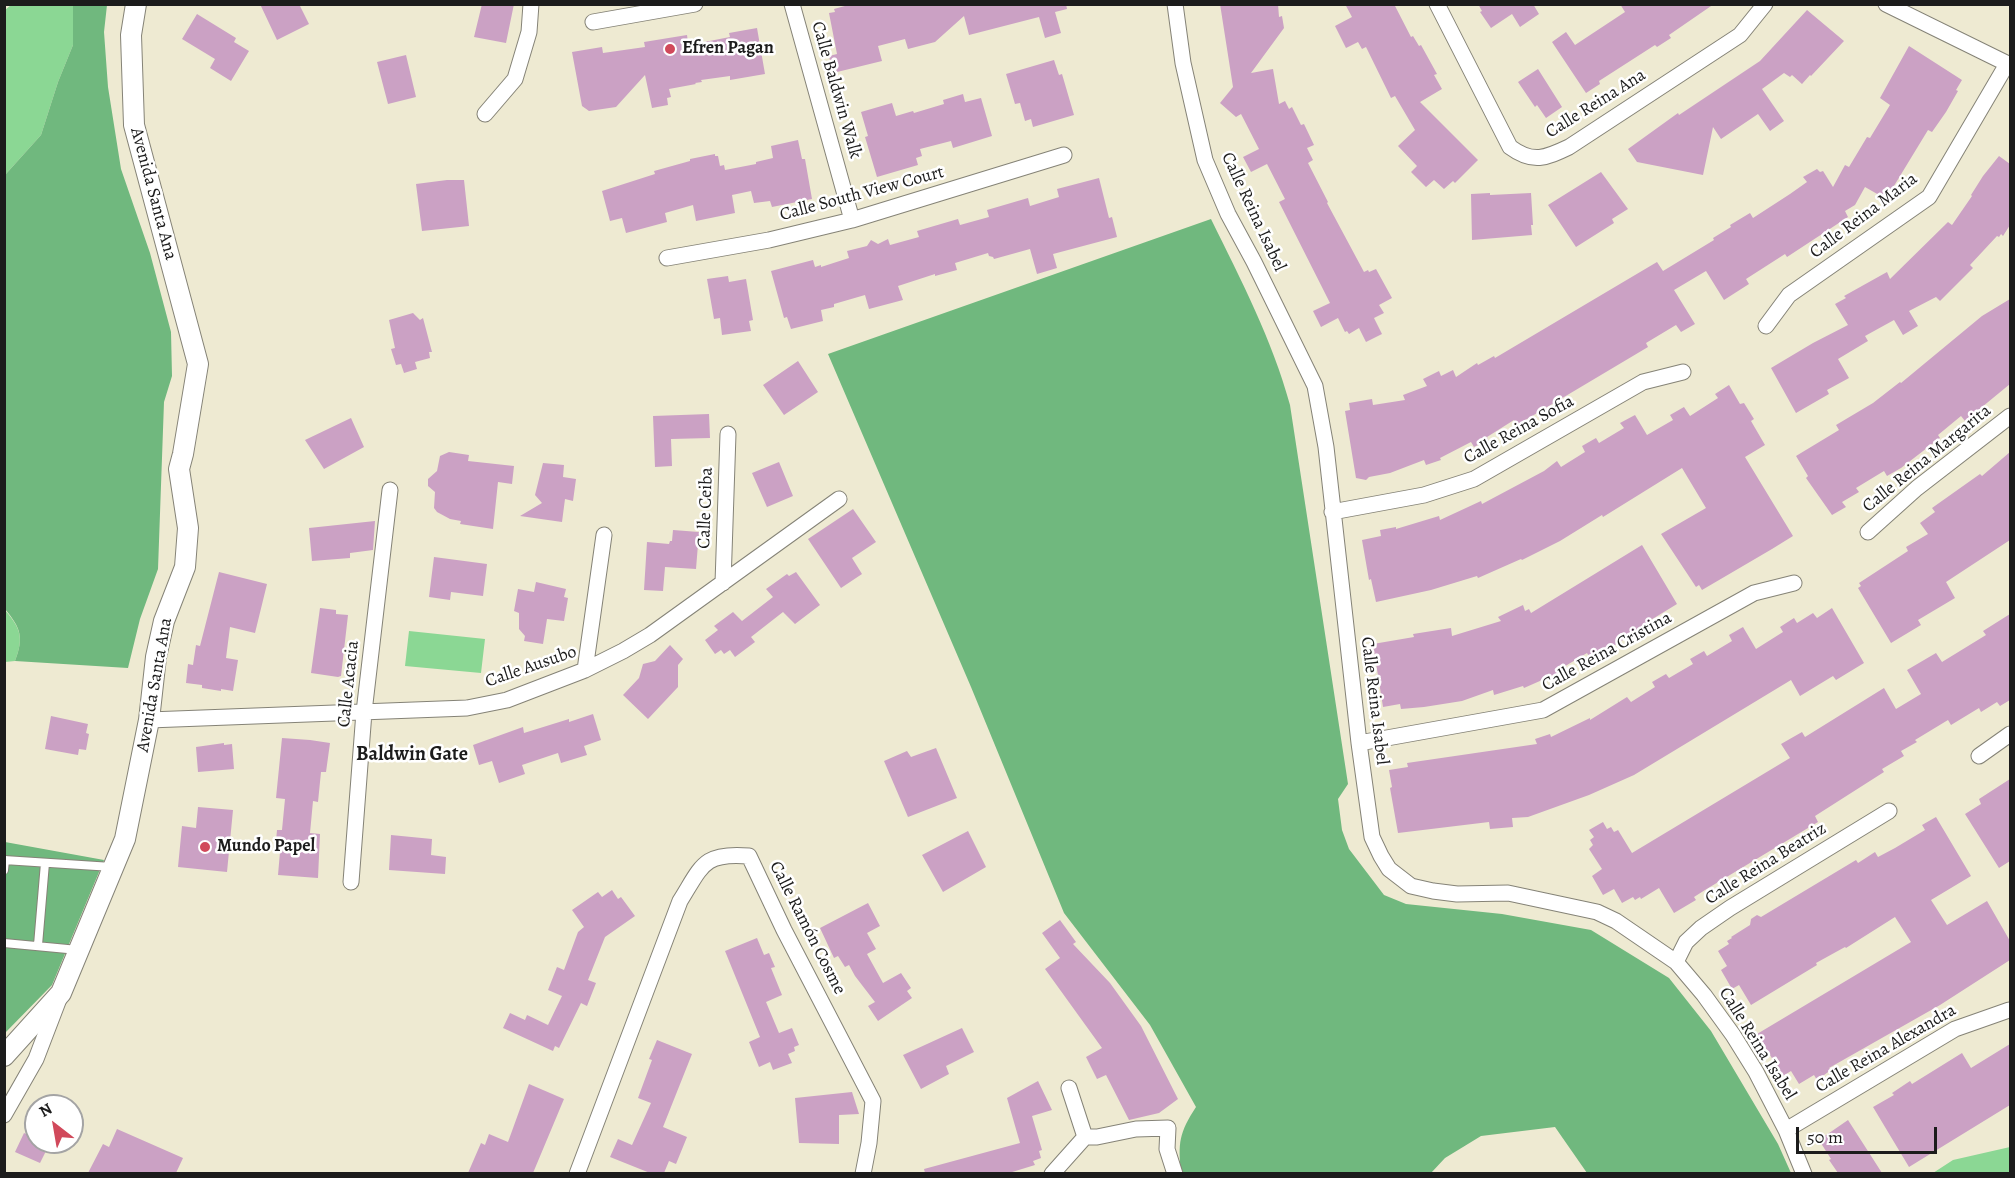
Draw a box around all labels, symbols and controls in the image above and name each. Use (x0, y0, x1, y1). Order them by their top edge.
street label: Calle Baldwin Walk (806, 19, 866, 161)
place label: Efren Pagan (682, 38, 774, 60)
marker: Efren Pagan (663, 42, 677, 56)
street label: Calle Reina Ana (1542, 65, 1650, 143)
street label: Avenida Santa Ana (125, 125, 181, 263)
street label: Calle Reina Isabel (1216, 149, 1290, 275)
street label: Calle South View Court (778, 162, 946, 226)
street label: Calle Reina Maria (1806, 168, 1922, 264)
street label: Calle Reina Sofia (1460, 391, 1578, 469)
street label: Calle Reina Margarita (1858, 400, 1996, 518)
street label: Calle Ceiba (694, 467, 718, 549)
street label: Calle Reina Cristina (1538, 607, 1676, 697)
street label: Avenida Santa Ana (133, 616, 177, 754)
street label: Calle Reina Isabel (1355, 636, 1393, 766)
street label: Calle Acacia (334, 639, 364, 729)
street label: Calle Ausubo (483, 641, 579, 693)
district label: Baldwin Gate (356, 743, 468, 767)
street label: Calle Reina Beatriz (1701, 818, 1831, 910)
place label: Mundo Papel (217, 836, 315, 858)
marker: Mundo Papel (198, 840, 212, 854)
street label: Calle Ramón Cosme (764, 858, 850, 998)
street label: Calle Reina Isabel (1714, 984, 1800, 1104)
street label: Calle Reina Alexandra (1812, 1000, 1960, 1098)
north arrow (24, 1094, 84, 1154)
text: N (35, 1098, 56, 1123)
scale bar (1799, 1115, 1940, 1153)
text: 50 m (1807, 1125, 1843, 1149)

